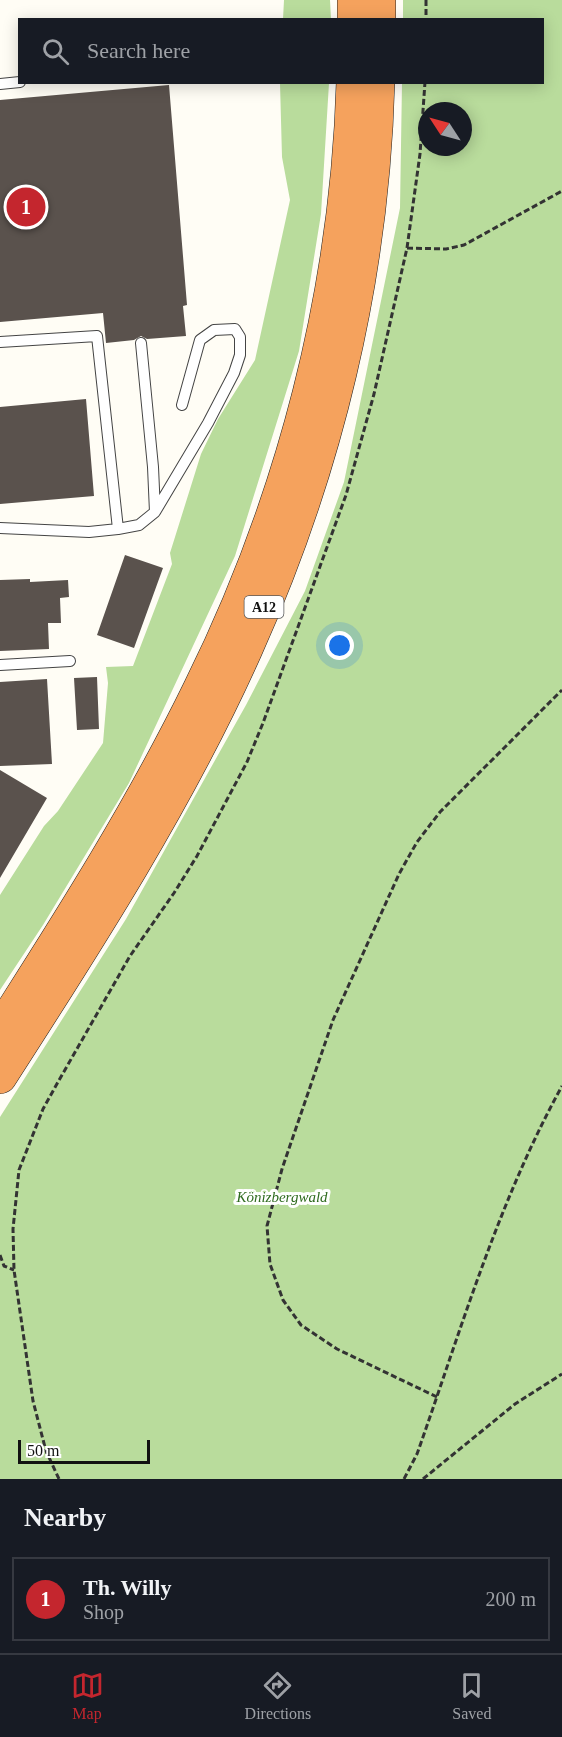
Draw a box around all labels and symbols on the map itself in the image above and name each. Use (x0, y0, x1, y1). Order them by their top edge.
north arrow (418, 102, 472, 156)
pin: 1 (6, 184, 46, 230)
road number: A12 (244, 596, 284, 618)
your location (325, 631, 354, 660)
park label: Könizbergwald (235, 1189, 328, 1205)
scale bar (18, 1437, 150, 1464)

